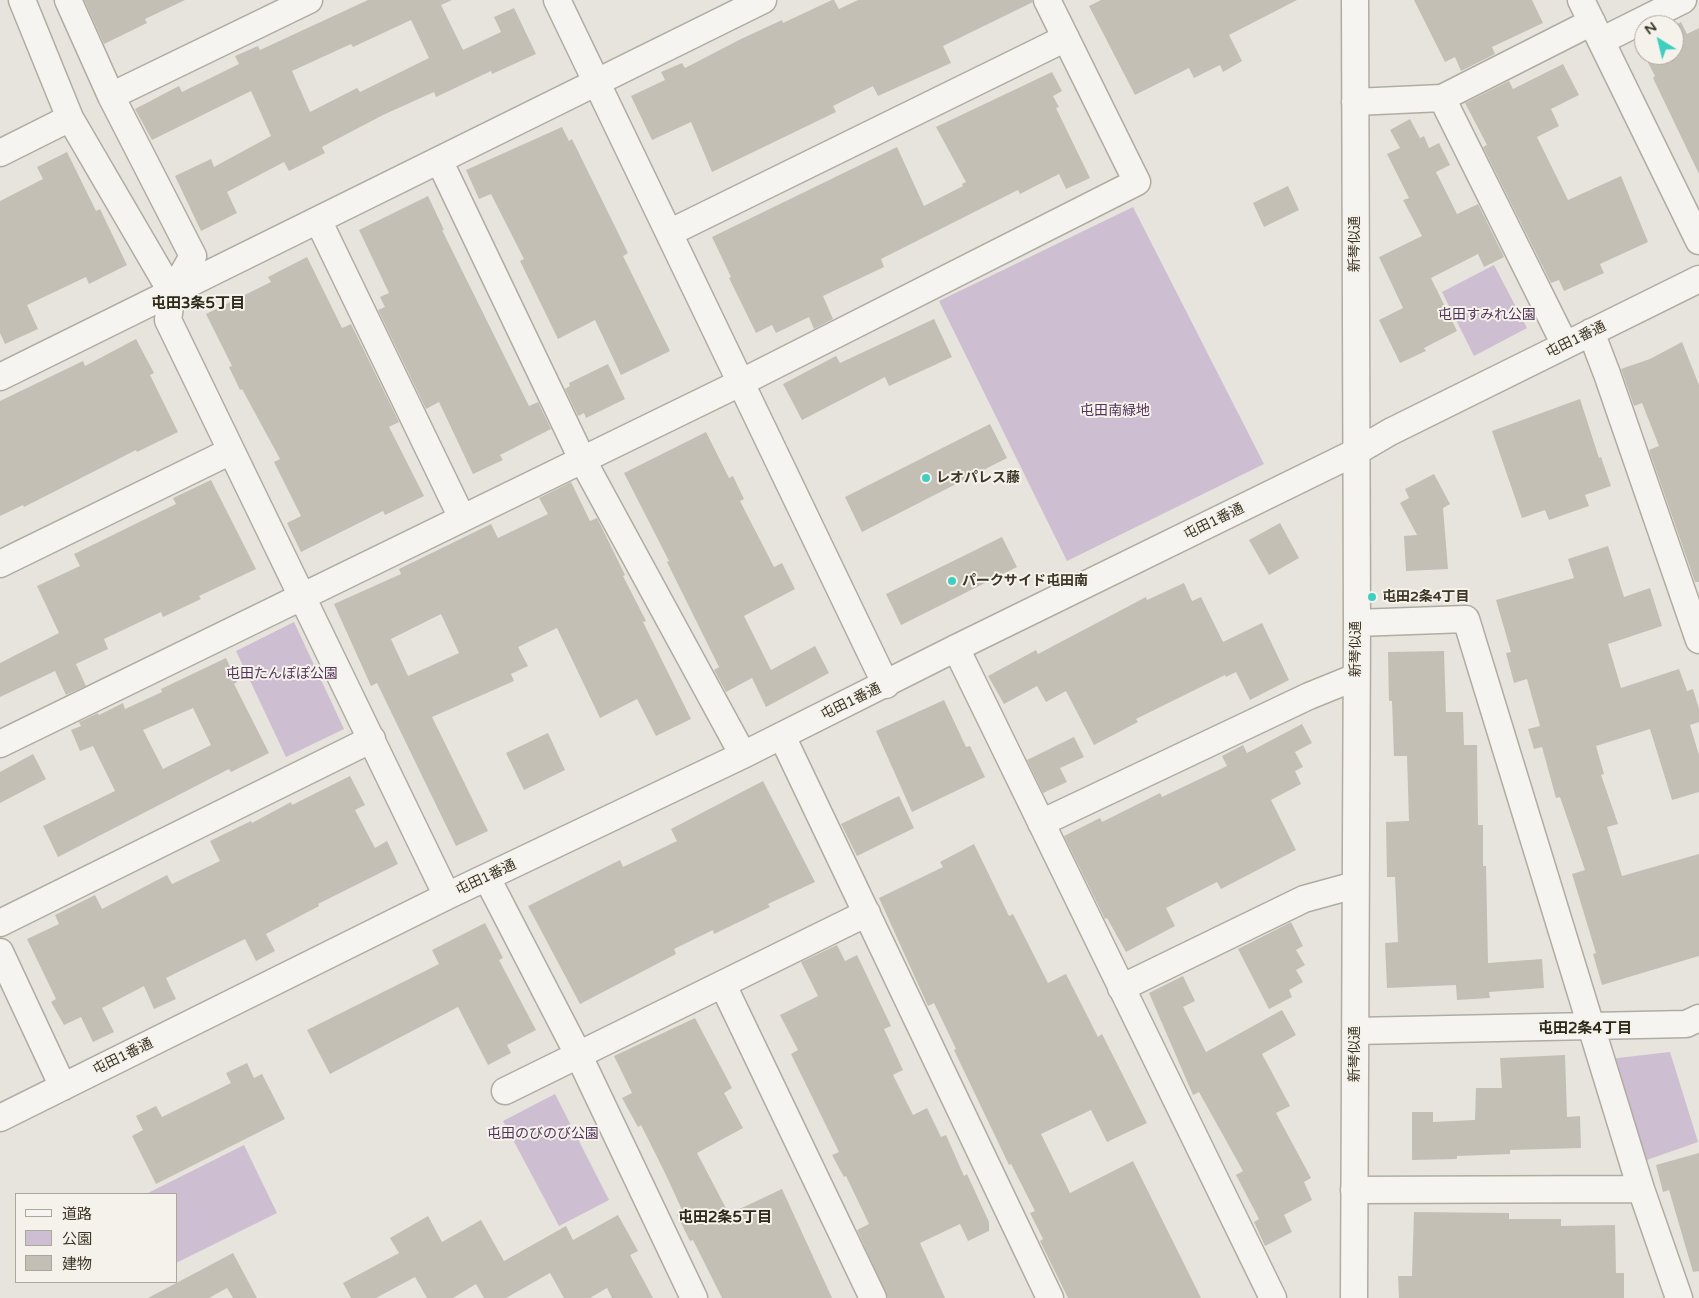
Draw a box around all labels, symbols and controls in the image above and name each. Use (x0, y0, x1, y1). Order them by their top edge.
north arrow (1634, 15, 1684, 65)
text: N (1641, 18, 1660, 38)
street label: 新琴似通 (1347, 216, 1363, 272)
district label: 屯田3条5丁目 (151, 295, 245, 313)
park label: 屯田すみれ公園 (1438, 307, 1536, 323)
street label: 屯田1番通 (1543, 318, 1609, 362)
park label: 屯田南緑地 (1080, 403, 1150, 419)
place label: レオパレス藤 (936, 470, 1020, 486)
marker: レオパレス藤 (920, 472, 932, 484)
street label: 屯田1番通 (1181, 500, 1247, 544)
place label: パークサイド屯田南 (962, 573, 1088, 589)
marker: パークサイド屯田南 (946, 575, 958, 587)
place label: 屯田2条4丁目 (1382, 589, 1470, 605)
marker: 屯田2条4丁目 (1366, 591, 1378, 603)
street label: 新琴似通 (1348, 621, 1364, 677)
park label: 屯田たんぽぽ公園 (226, 666, 338, 682)
street label: 屯田1番通 (818, 680, 884, 724)
street label: 屯田1番通 (453, 857, 519, 899)
district label: 屯田2条4丁目 (1538, 1020, 1632, 1038)
street label: 新琴似通 (1347, 1026, 1363, 1082)
street label: 屯田1番通 (90, 1035, 156, 1079)
park label: 屯田のびのび公園 (487, 1126, 599, 1142)
legend (15, 1193, 178, 1283)
text: 道路 (62, 1205, 92, 1223)
district label: 屯田2条5丁目 (678, 1209, 772, 1227)
text: 公園 (62, 1230, 92, 1248)
text: 建物 (62, 1255, 92, 1273)

